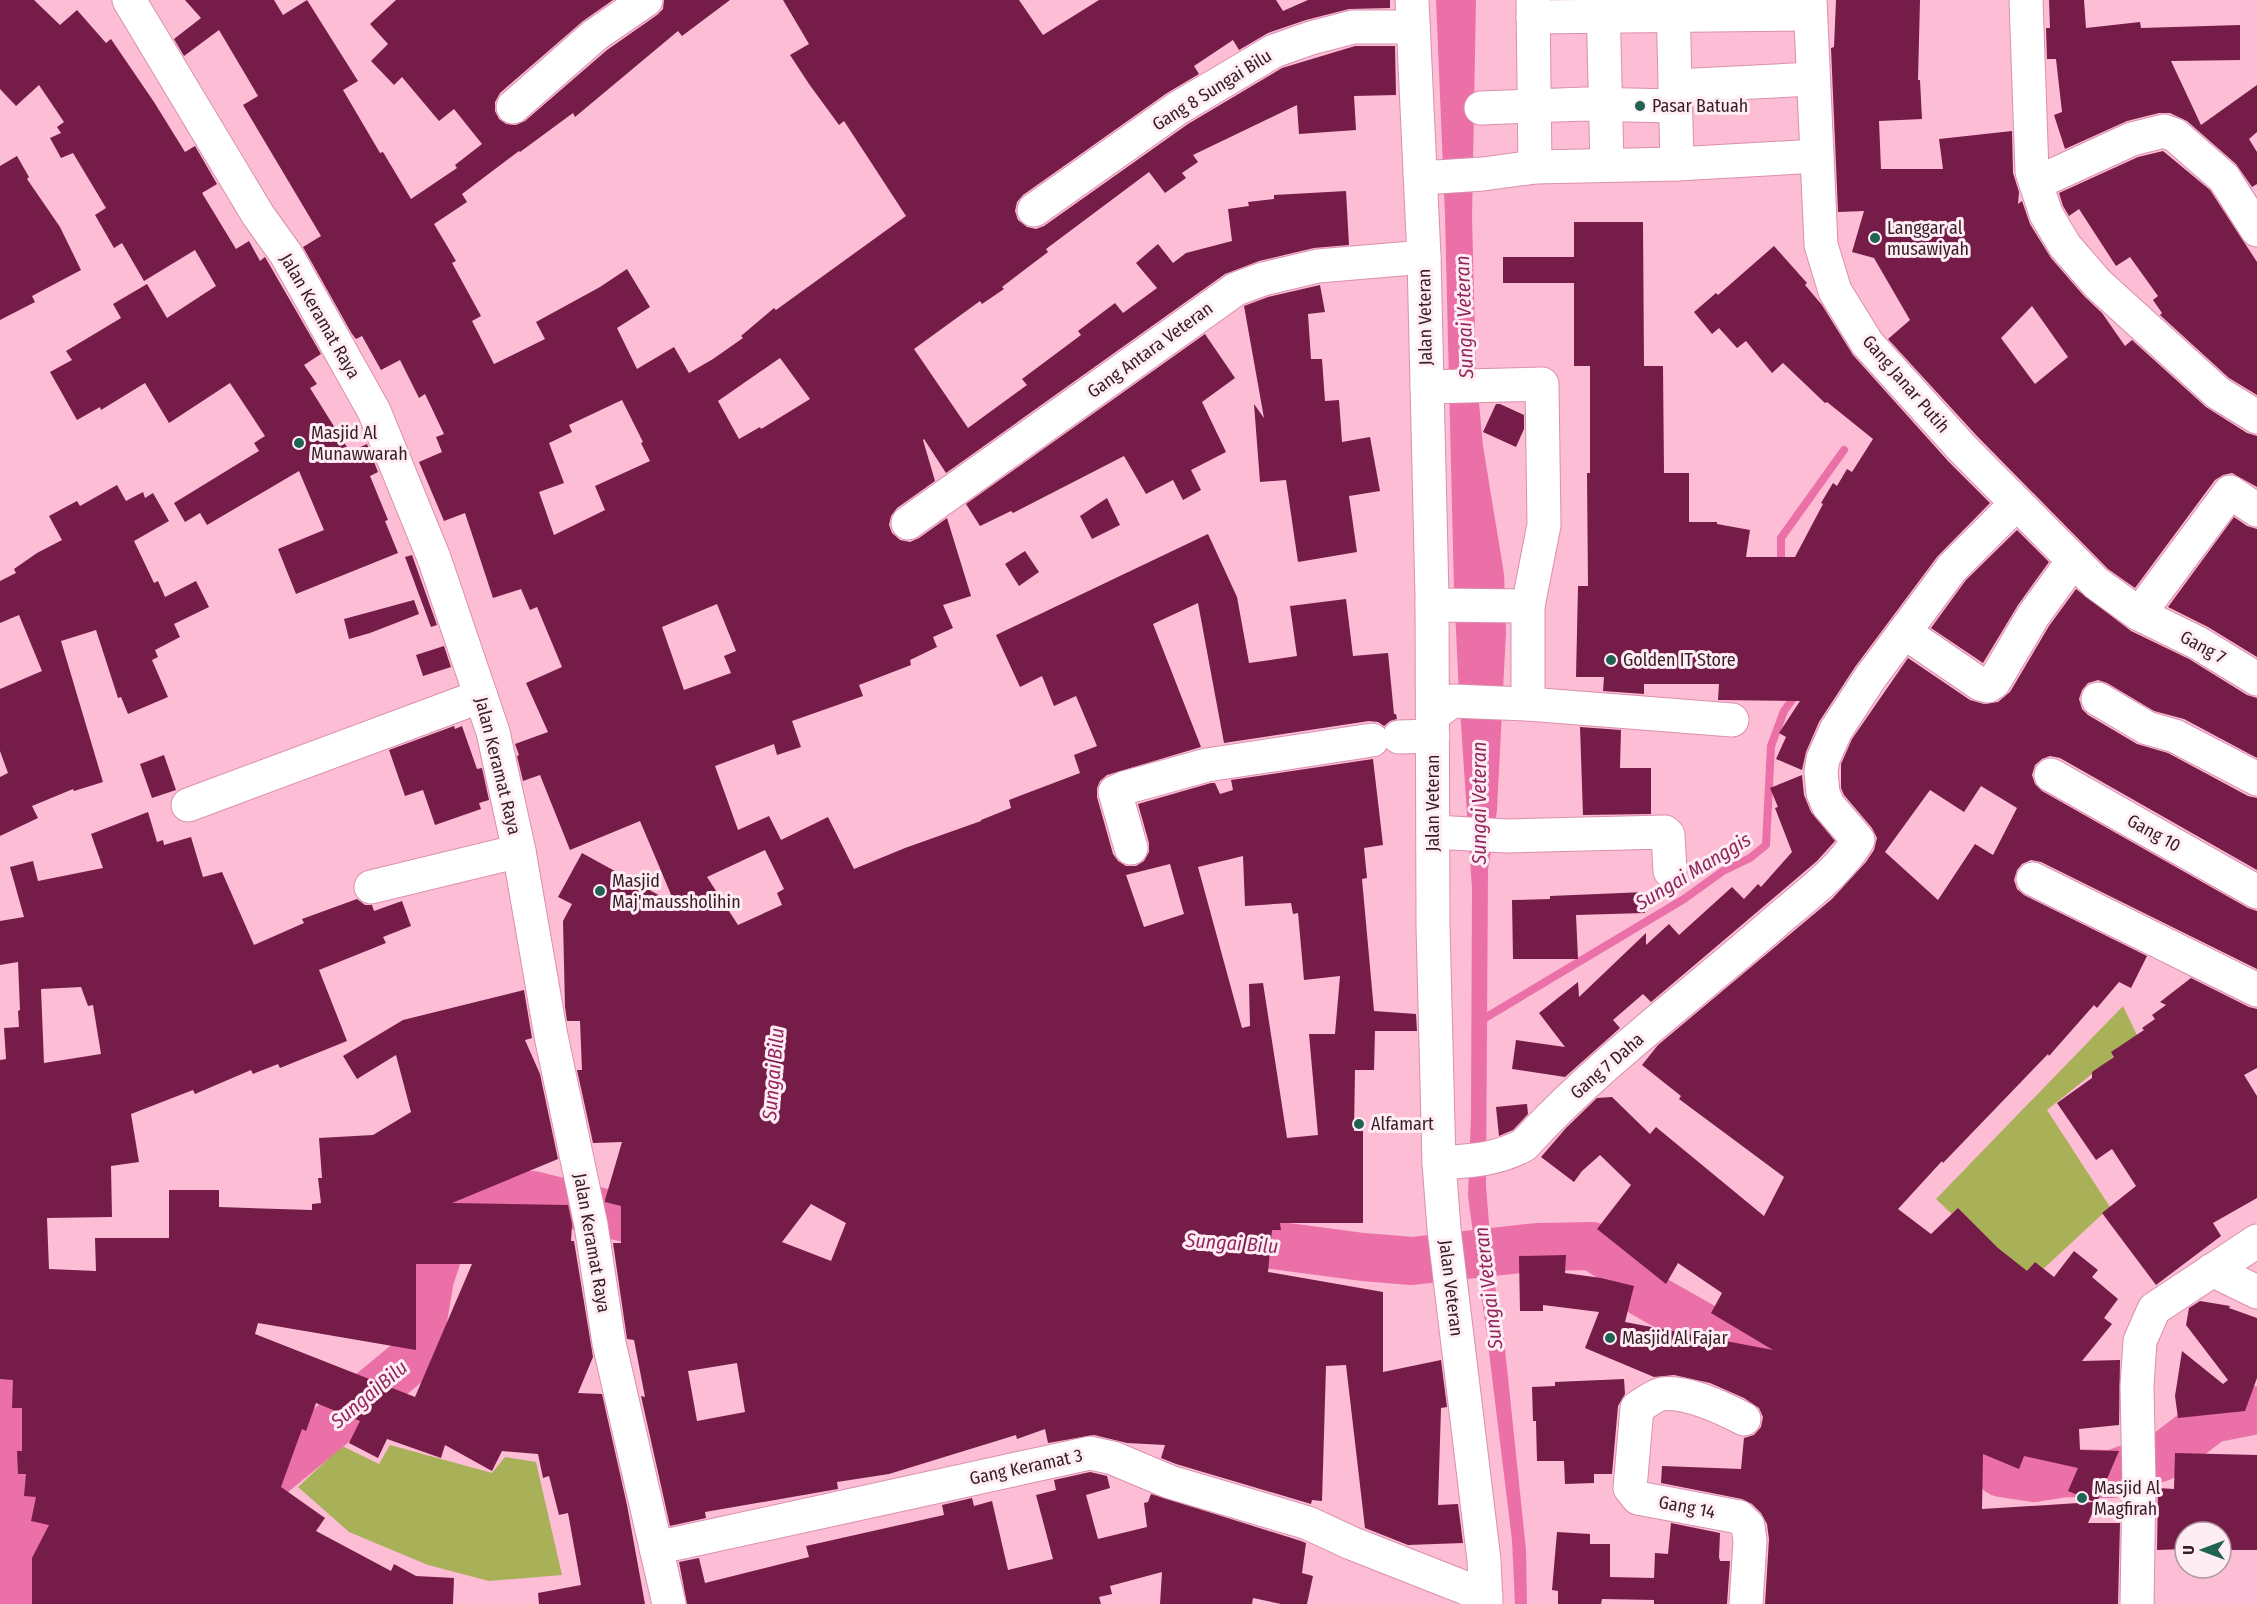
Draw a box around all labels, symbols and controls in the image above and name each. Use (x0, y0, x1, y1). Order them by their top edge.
street label: Gang 8 Sungai Bilu (1148, 44, 1276, 136)
place label: Pasar Batuah (1652, 95, 1748, 117)
marker: Pasar Batuah (1633, 99, 1647, 113)
place label: Langgar al musawiyah (1887, 217, 1969, 260)
marker: Langgar al musawiyah (1868, 231, 1882, 245)
street label: Jalan Keramat Raya (275, 249, 365, 383)
water label: Sungai Veteran (1450, 255, 1478, 380)
street label: Jalan Veteran (1413, 268, 1437, 366)
street label: Gang Antara Veteran (1083, 297, 1217, 403)
street label: Gang Janar Putih (1858, 331, 1954, 437)
place label: Masjid Al Munawwarah (311, 422, 408, 465)
marker: Masjid Al Munawwarah (292, 436, 306, 450)
street label: Gang 7 (2176, 626, 2230, 668)
place label: Golden IT Store (1623, 649, 1736, 671)
marker: Golden IT Store (1604, 653, 1618, 667)
street label: Jalan Keramat Raya (470, 695, 526, 837)
water label: Sungai Veteran (1467, 742, 1491, 865)
street label: Jalan Veteran (1422, 755, 1444, 851)
street label: Gang 10 (2123, 809, 2185, 857)
water label: Sungai Manggis (1630, 827, 1756, 915)
place label: Masjid Maj'maussholihin (612, 870, 741, 913)
marker: Masjid Maj'maussholihin (593, 884, 607, 898)
water label: Sungai Bilu (757, 1027, 789, 1122)
street label: Gang 7 Daha (1566, 1028, 1648, 1104)
place label: Alfamart (1371, 1113, 1434, 1135)
marker: Alfamart (1352, 1117, 1366, 1131)
street label: Jalan Keramat Raya (569, 1172, 615, 1315)
water label: Sungai Veteran (1469, 1226, 1508, 1351)
water label: Sungai Bilu (1184, 1228, 1279, 1258)
street label: Jalan Veteran (1434, 1239, 1468, 1337)
place label: Masjid Al Fajar (1622, 1327, 1728, 1349)
marker: Masjid Al Fajar (1603, 1331, 1617, 1345)
water label: Sungai Bilu (325, 1355, 412, 1434)
street label: Gang Keramat 3 (968, 1444, 1084, 1490)
place label: Masjid Al Magfirah (2094, 1477, 2161, 1520)
street label: Gang 14 (1657, 1491, 1717, 1523)
marker: Masjid Al Magfirah (2075, 1491, 2089, 1505)
north arrow (2173, 1520, 2233, 1580)
text: U (2179, 1545, 2198, 1555)

